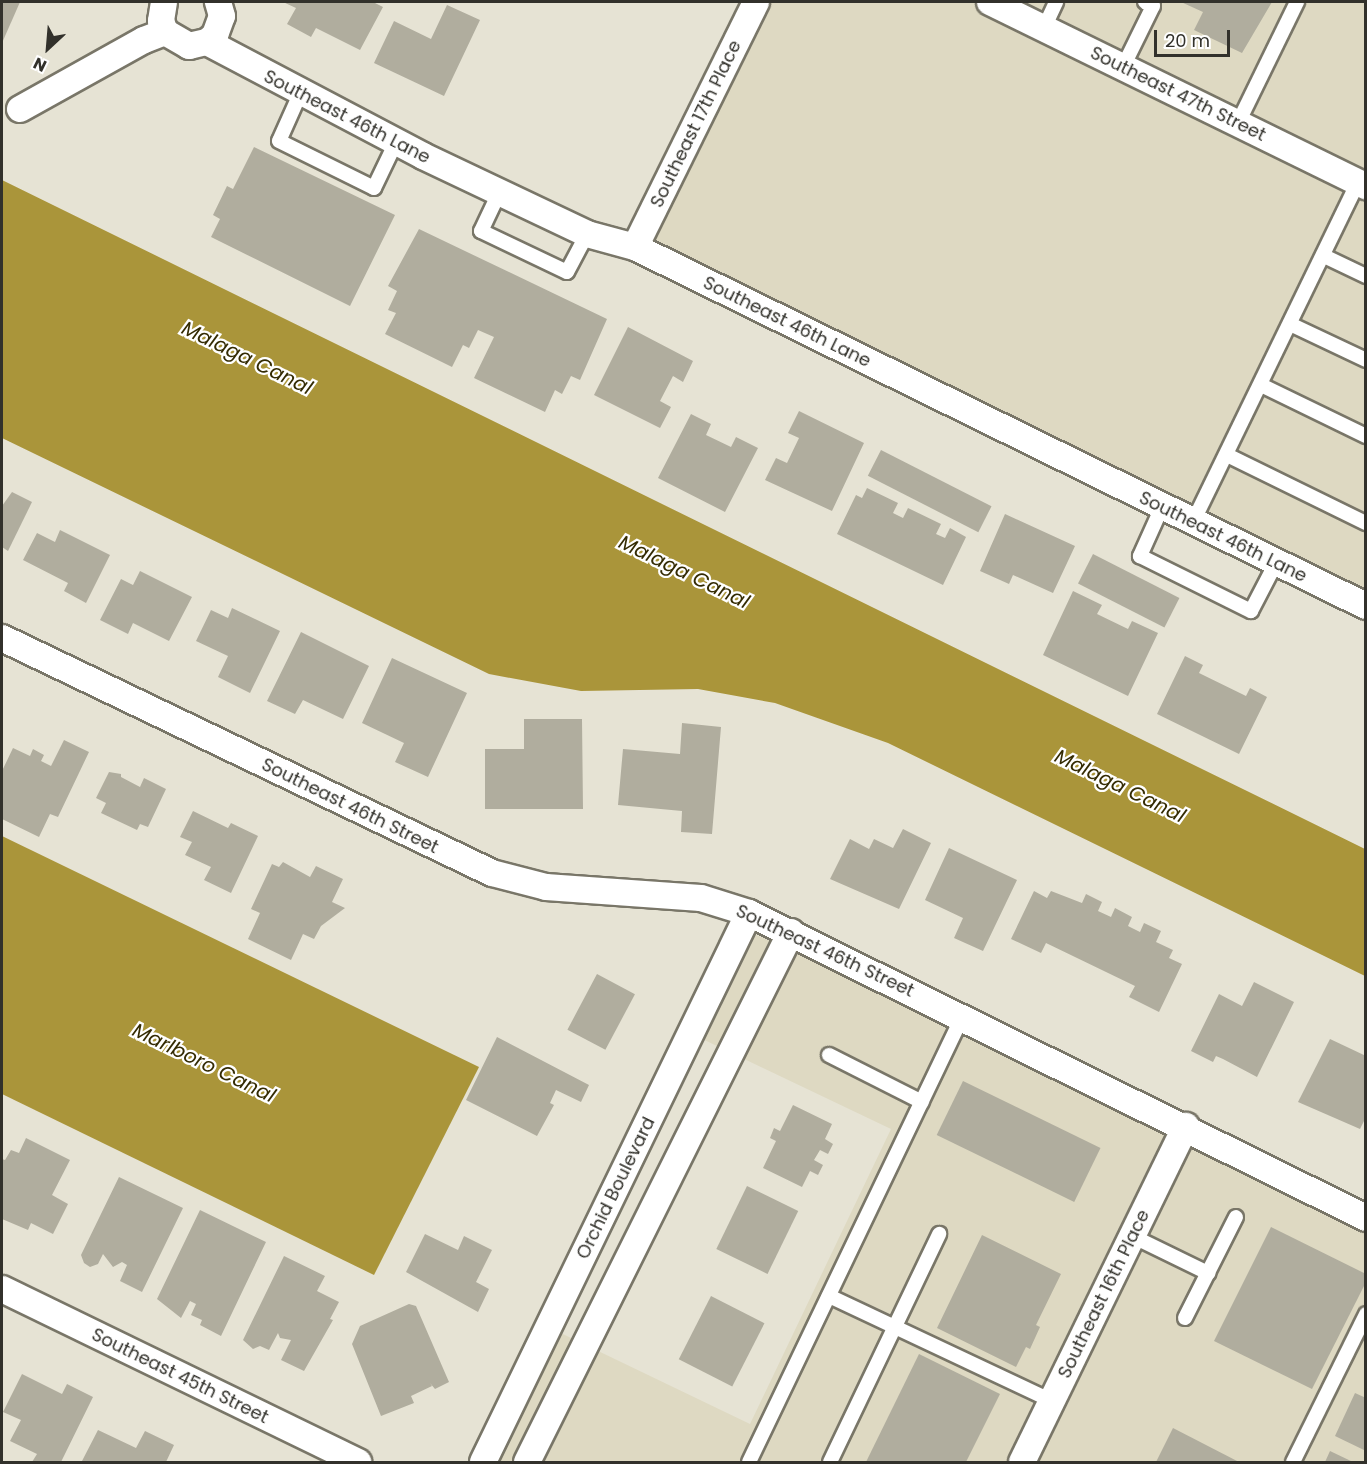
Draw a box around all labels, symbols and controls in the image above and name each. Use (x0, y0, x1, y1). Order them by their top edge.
north arrow (18, 18, 78, 78)
scale bar (1157, 18, 1234, 56)
text: 20 m (1165, 28, 1210, 53)
street label: Southeast 17th Place (646, 37, 746, 211)
street label: Southeast 47th Street (1087, 42, 1269, 146)
text: N (29, 52, 50, 78)
street label: Southeast 46th Lane (260, 66, 434, 168)
street label: Southeast 46th Lane (700, 272, 874, 372)
water label: Malaga Canal (178, 316, 316, 400)
street label: Southeast 46th Lane (1136, 487, 1310, 587)
water label: Malaga Canal (615, 530, 753, 614)
water label: Malaga Canal (1051, 744, 1189, 828)
street label: Southeast 46th Street (258, 754, 442, 858)
street label: Southeast 46th Street (732, 900, 918, 1002)
water label: Marlboro Canal (129, 1018, 279, 1108)
street label: Orchid Boulevard (572, 1113, 660, 1263)
street label: Southeast 16th Place (1054, 1206, 1154, 1382)
street label: Southeast 45th Street (88, 1324, 272, 1428)

